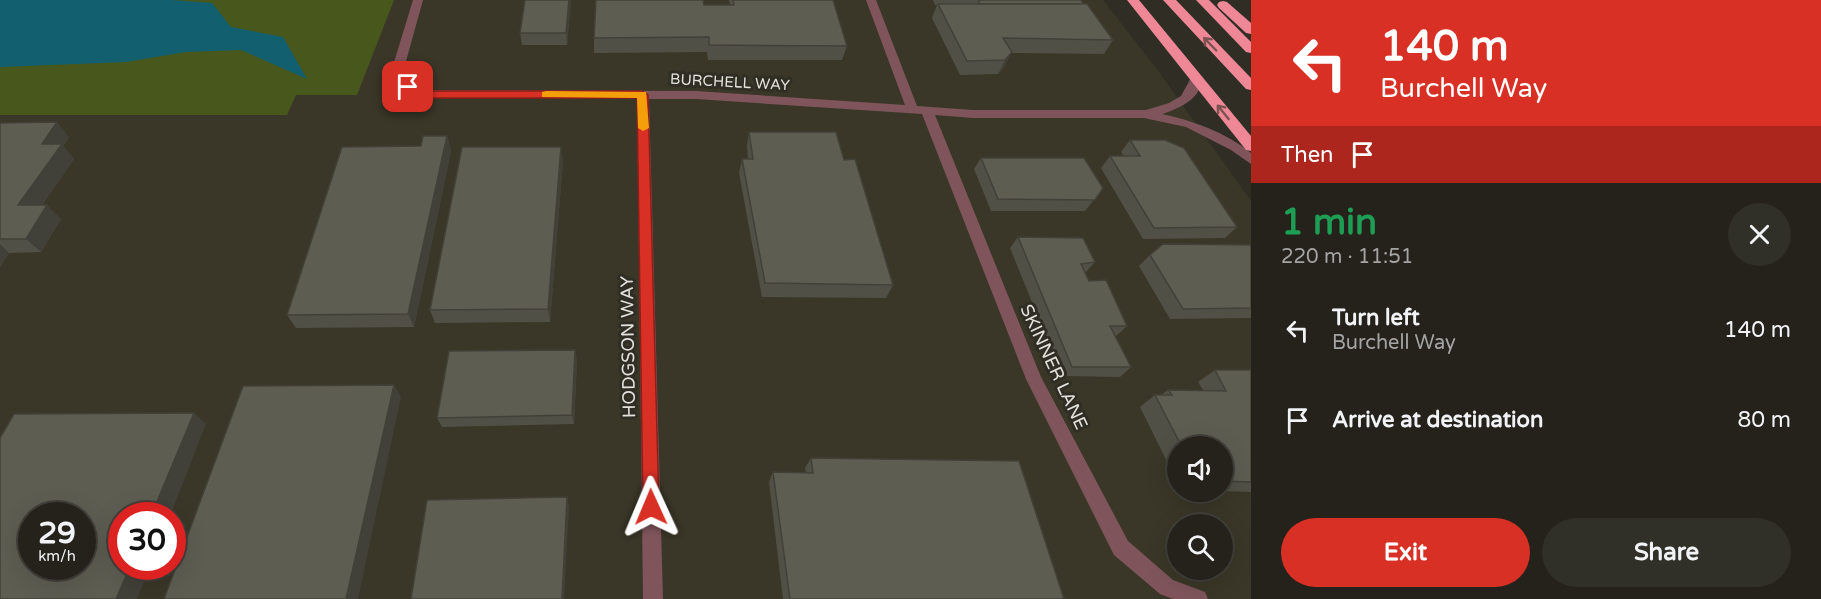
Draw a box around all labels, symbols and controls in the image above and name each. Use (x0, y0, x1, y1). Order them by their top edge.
text: 140 m (1380, 21, 1509, 72)
icon: left (1281, 24, 1359, 102)
one-way arrow (1203, 36, 1218, 51)
pin (382, 61, 433, 112)
icon: arrive (391, 70, 424, 103)
street label: BURCHELL WAY (670, 70, 791, 94)
text: Burchell Way (1380, 72, 1547, 105)
one-way arrow (1217, 104, 1230, 120)
icon: arrive (1346, 138, 1379, 171)
text: Then (1281, 142, 1334, 168)
text: 1 min (1281, 201, 1377, 244)
button: close (1728, 203, 1791, 266)
text: 220 m · 11:51 (1281, 245, 1413, 269)
street label: HODGSON WAY (616, 275, 640, 418)
street label: SKINNER LANE (1015, 301, 1093, 433)
text: Turn left (1332, 305, 1420, 331)
icon: left (1281, 314, 1314, 347)
text: 140 m (1724, 317, 1791, 343)
text: Burchell Way (1332, 331, 1456, 355)
icon: arrive (1281, 404, 1314, 437)
text: Arrive at destination (1332, 407, 1543, 433)
text: 80 m (1737, 407, 1791, 433)
map controls (1167, 436, 1233, 580)
button: sound (1167, 436, 1233, 502)
position arrow (619, 475, 683, 539)
speed limit sign: 30 (108, 502, 186, 580)
button: search (1167, 514, 1233, 580)
text: 29 (38, 515, 76, 552)
button: Exit (1281, 518, 1530, 587)
button: Share (1542, 518, 1791, 587)
text: km/h (38, 547, 76, 565)

